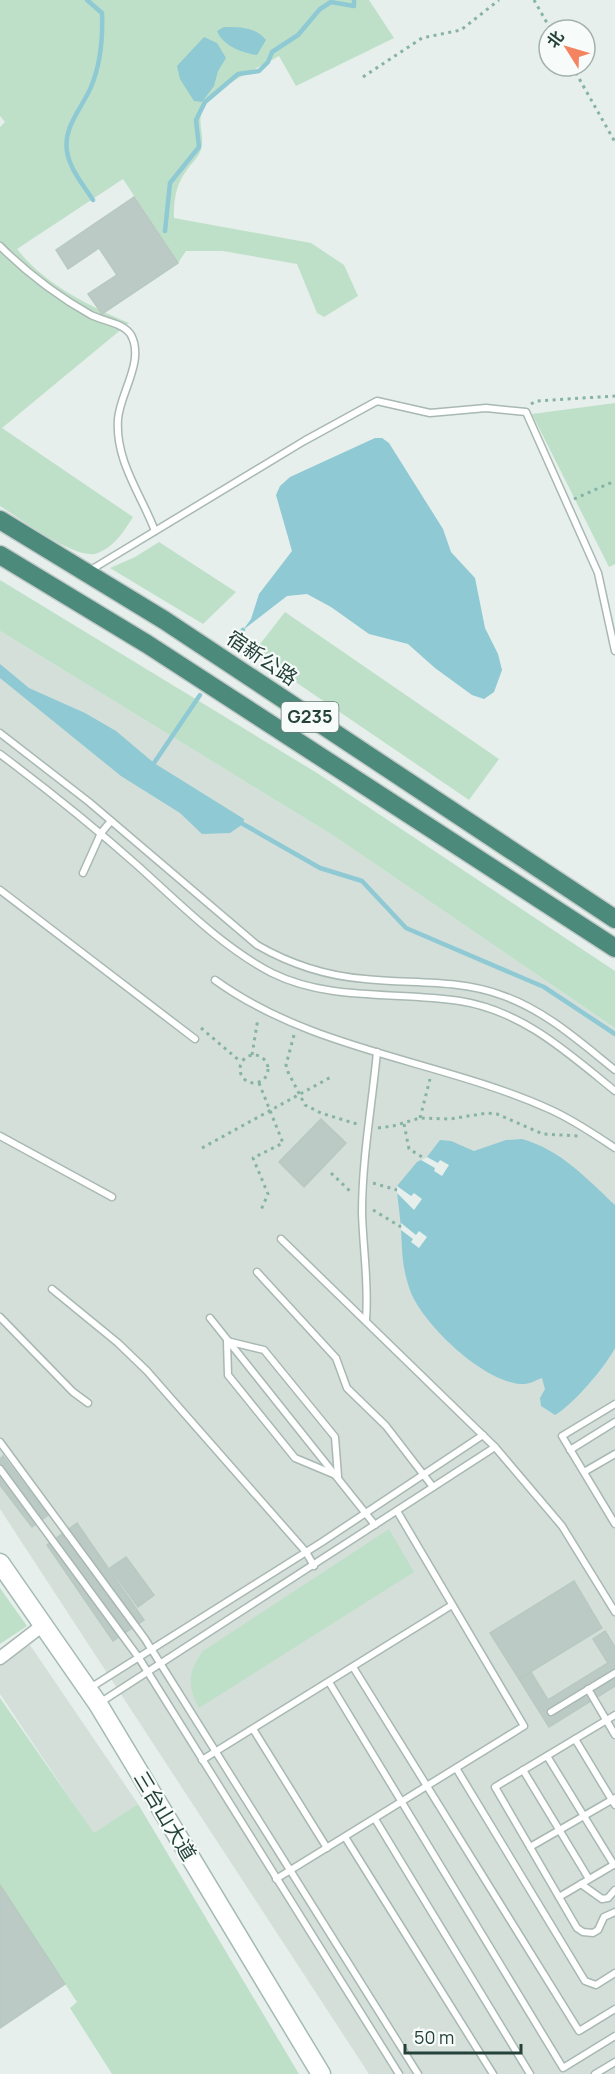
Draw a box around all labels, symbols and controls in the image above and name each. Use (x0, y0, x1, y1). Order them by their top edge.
north arrow (537, 18, 597, 78)
text: 北 (541, 26, 569, 52)
street label: 宿新公路 (222, 624, 303, 691)
road number: G235 (282, 702, 338, 732)
street label: 三台山大道 (128, 1766, 203, 1866)
scale bar (405, 2017, 520, 2055)
text: 50 m (414, 2025, 454, 2049)

